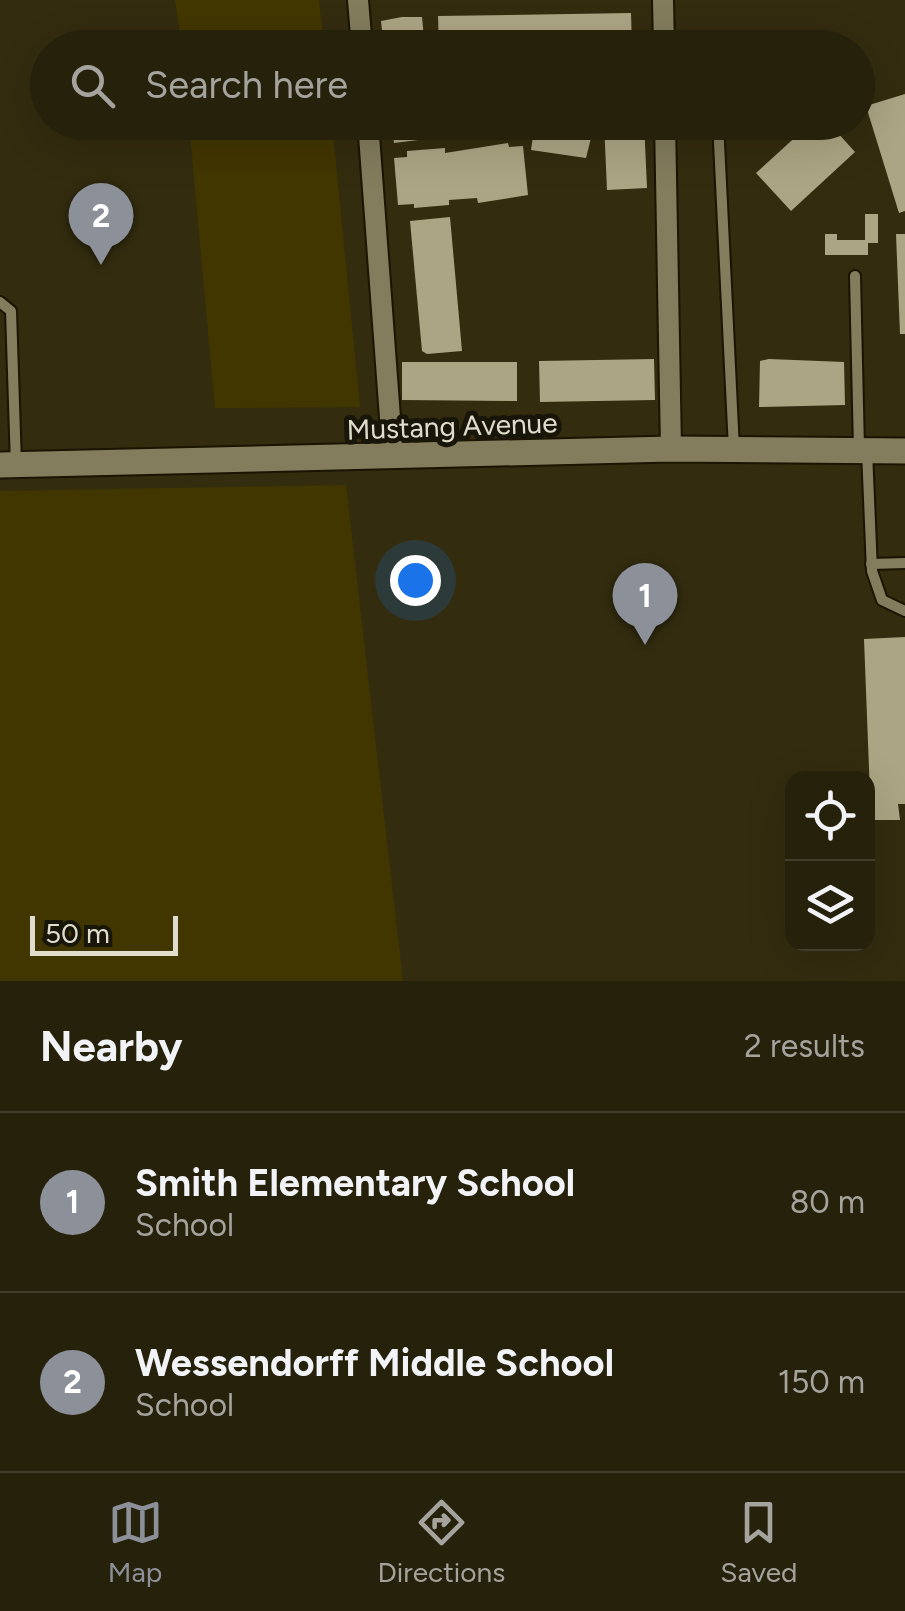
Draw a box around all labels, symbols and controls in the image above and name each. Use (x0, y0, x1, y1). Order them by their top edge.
search box (30, 30, 875, 140)
icon: search (65, 58, 120, 113)
text: Search here (145, 62, 348, 108)
pin: 2 (68, 182, 134, 265)
street label: Mustang Avenue (346, 405, 558, 447)
your location (390, 555, 441, 606)
pin: 1 (612, 562, 678, 645)
map controls (785, 771, 875, 951)
button: locate (785, 771, 875, 861)
button: layers (785, 861, 875, 951)
scale bar (30, 911, 178, 956)
text: 50 m (45, 916, 110, 950)
text: Nearby (40, 1021, 182, 1072)
text: 2 results (744, 1027, 865, 1065)
text: Smith Elementary School (135, 1160, 575, 1206)
text: 1 (66, 1183, 79, 1221)
text: 80 m (790, 1183, 865, 1221)
text: School (135, 1206, 234, 1244)
text: Wessendorff Middle School (135, 1340, 614, 1386)
text: 2 (63, 1363, 82, 1401)
text: 150 m (778, 1363, 865, 1401)
text: School (135, 1386, 234, 1424)
tab: Map (108, 1495, 163, 1589)
tab: Directions (378, 1495, 505, 1589)
tab: Saved (720, 1495, 797, 1589)

